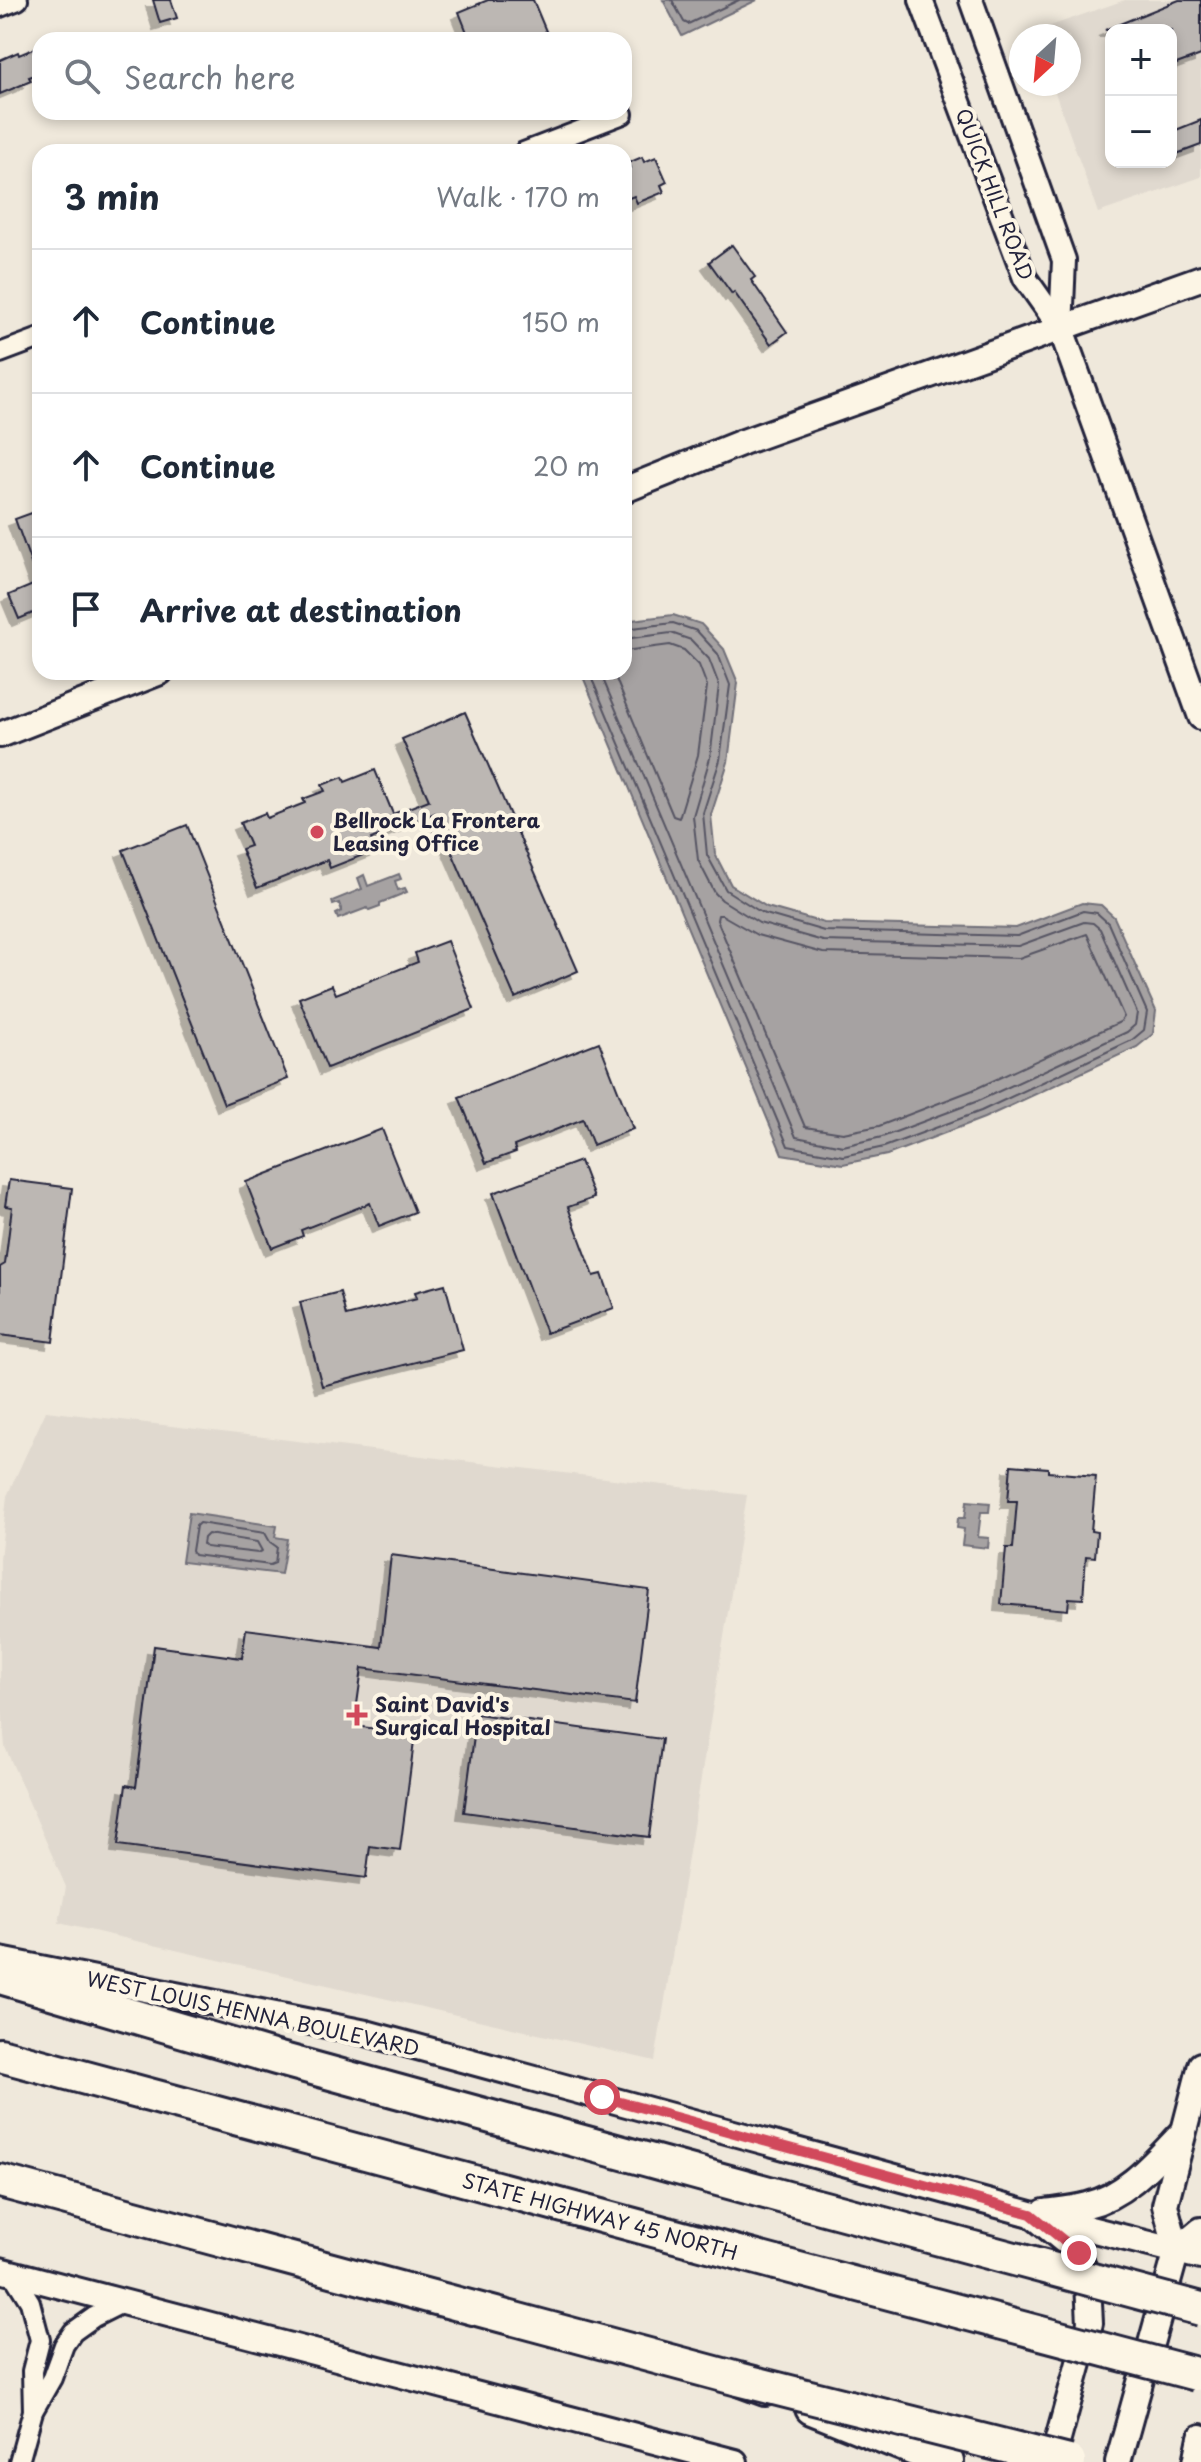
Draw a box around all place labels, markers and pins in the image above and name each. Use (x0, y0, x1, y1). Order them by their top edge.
place label: Bellrock La Frontera Leasing Office (333, 805, 540, 858)
marker: Bellrock La Frontera Leasing Office (308, 823, 326, 841)
place label: Saint David's Surgical Hospital (375, 1689, 551, 1742)
marker: Saint David's Surgical Hospital (346, 1704, 368, 1726)

